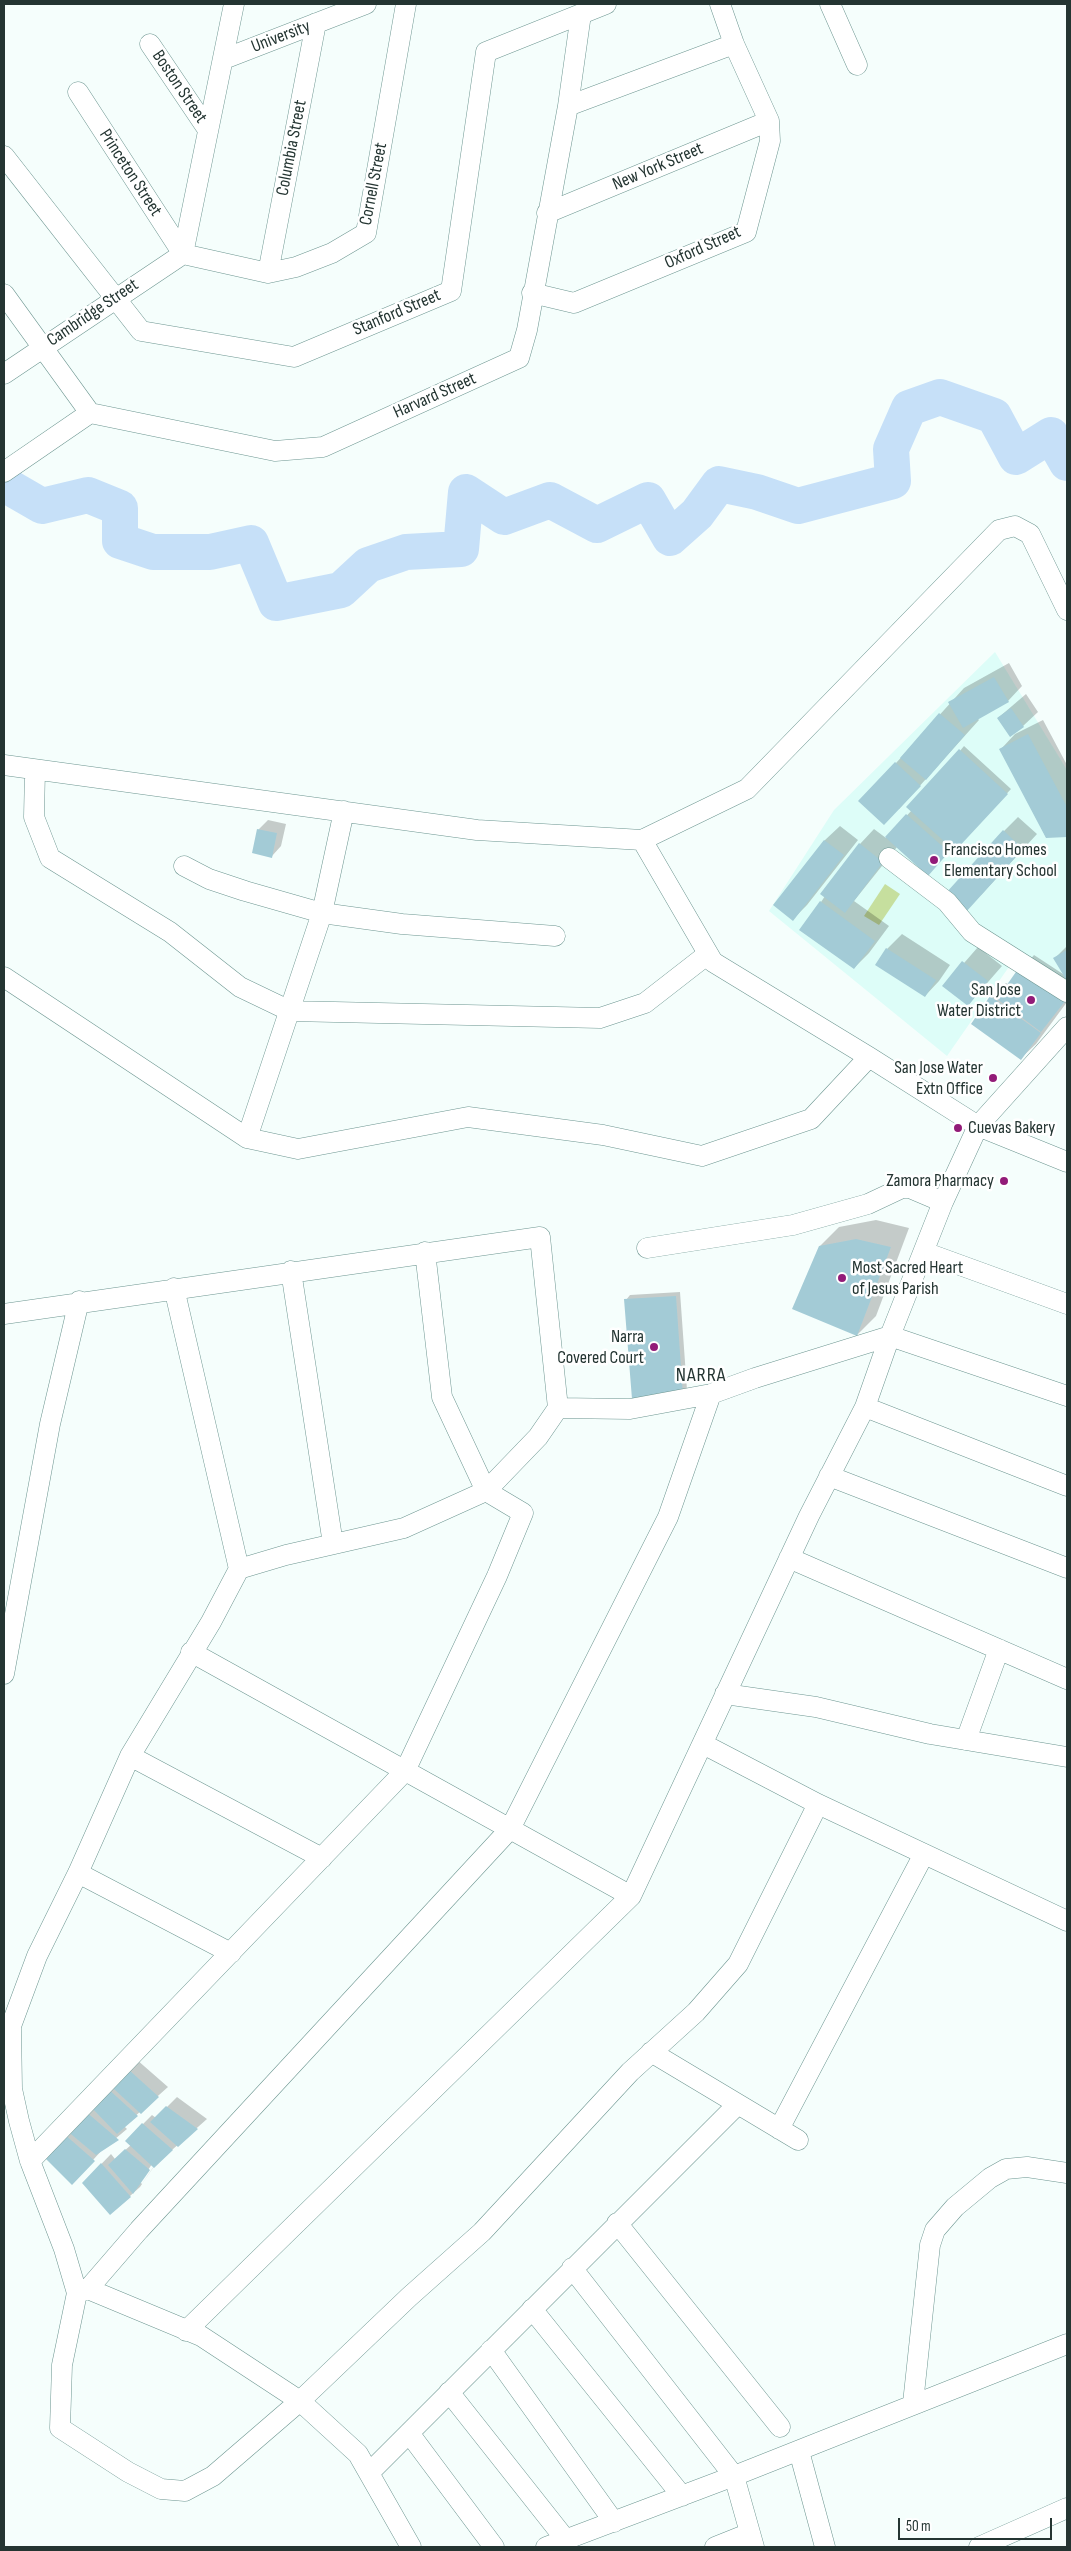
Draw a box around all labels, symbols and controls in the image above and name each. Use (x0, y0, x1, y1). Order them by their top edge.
street label: University (249, 16, 313, 58)
street label: Boston Street (147, 46, 211, 128)
street label: Columbia Street (272, 98, 312, 198)
street label: Princeton Street (94, 125, 166, 221)
street label: New York Street (609, 138, 707, 196)
street label: Cornell Street (355, 141, 393, 227)
street label: Oxford Street (662, 222, 744, 274)
street label: Cambridge Street (43, 275, 143, 351)
street label: Stanford Street (350, 285, 444, 341)
street label: Harvard Street (390, 368, 480, 424)
place label: Francisco Homes Elementary School (944, 839, 1057, 882)
marker: Francisco Homes Elementary School (928, 854, 940, 866)
place label: San Jose Water District (937, 979, 1021, 1022)
marker: San Jose Water District (1025, 994, 1037, 1006)
place label: San Jose Water Extn Office (894, 1057, 983, 1100)
marker: San Jose Water Extn Office (987, 1072, 999, 1084)
place label: Cuevas Bakery (968, 1117, 1055, 1139)
marker: Cuevas Bakery (952, 1122, 964, 1134)
place label: Zamora Pharmacy (886, 1170, 994, 1192)
marker: Zamora Pharmacy (998, 1175, 1010, 1187)
place label: Most Sacred Heart of Jesus Parish (852, 1257, 963, 1300)
marker: Most Sacred Heart of Jesus Parish (836, 1272, 848, 1284)
place label: Narra Covered Court (557, 1326, 644, 1368)
marker: Narra Covered Court (648, 1341, 660, 1353)
district label: NARRA (675, 1364, 727, 1388)
scale bar (901, 2508, 1055, 2540)
text: 50 m (906, 2517, 931, 2536)

